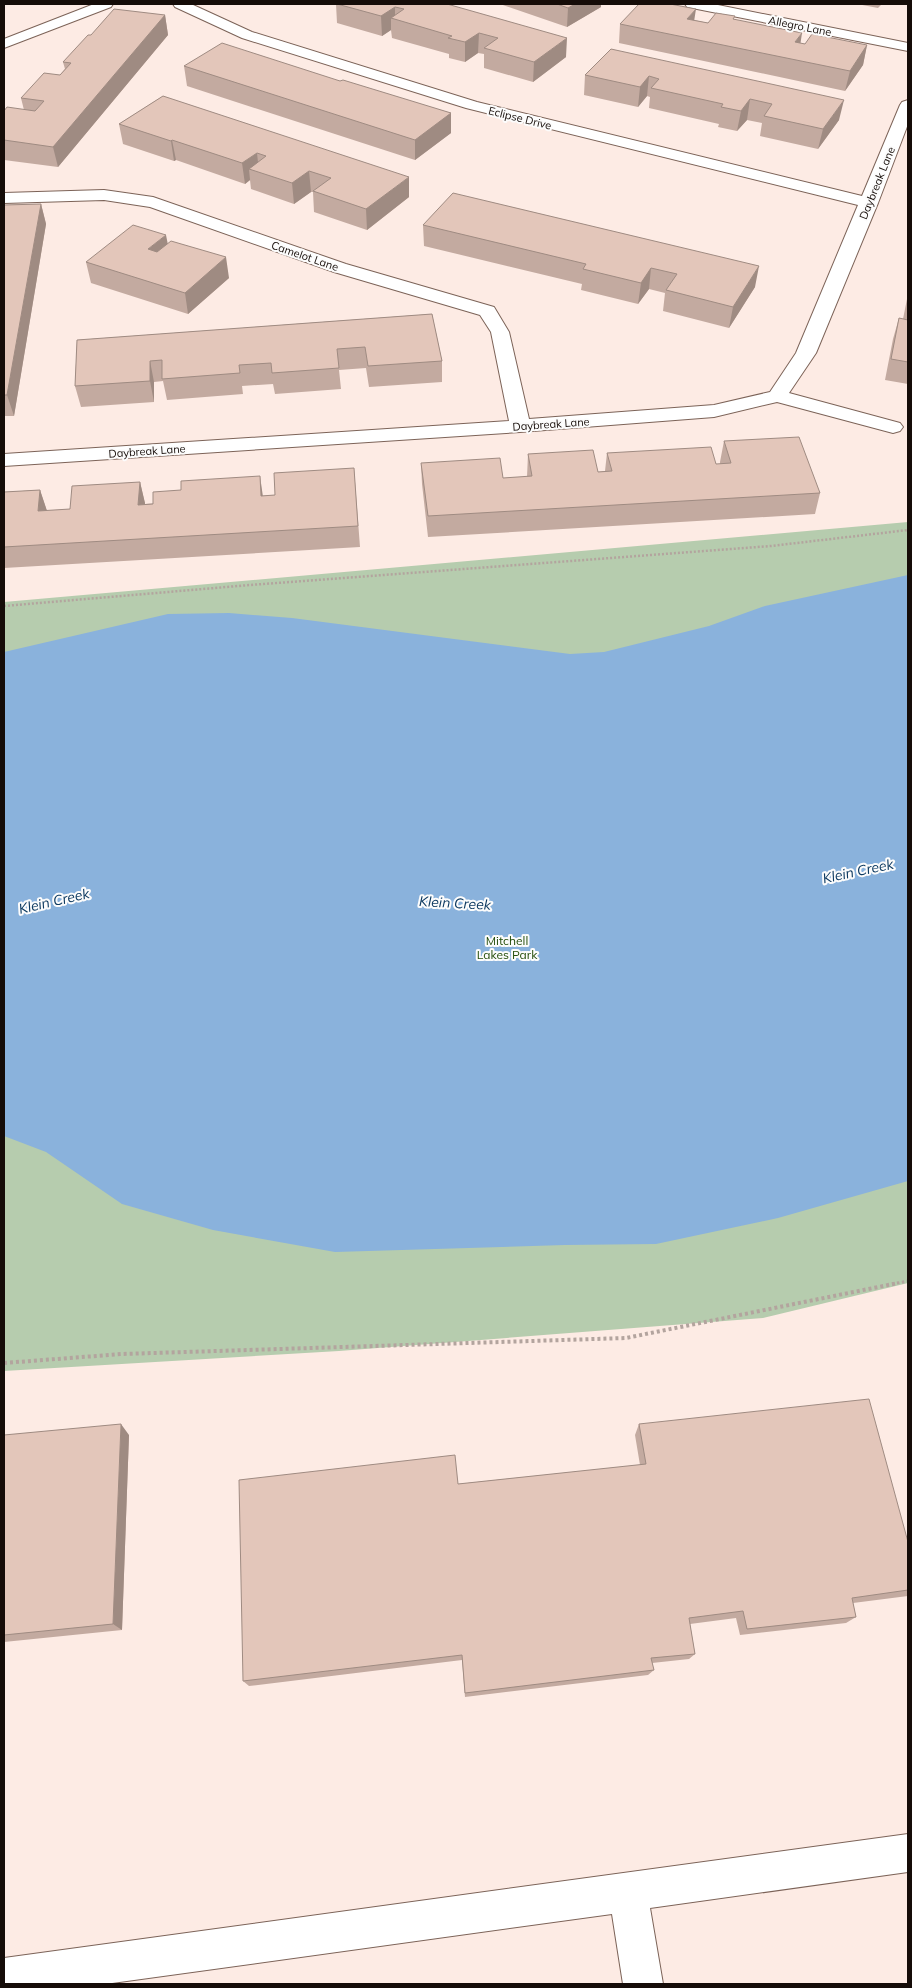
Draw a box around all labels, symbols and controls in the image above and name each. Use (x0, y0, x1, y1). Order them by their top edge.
street label: Allegro Lane (767, 13, 833, 39)
street label: Eclipse Drive (487, 103, 553, 133)
street label: Daybreak Lane (856, 145, 898, 221)
street label: Camelot Lane (270, 238, 340, 274)
street label: Daybreak Lane (512, 414, 590, 434)
street label: Daybreak Lane (108, 441, 186, 461)
water label: Klein Creek (821, 855, 896, 887)
water label: Klein Creek (17, 884, 92, 918)
water label: Klein Creek (419, 892, 492, 914)
park label: Mitchell Lakes Park (477, 933, 538, 962)

